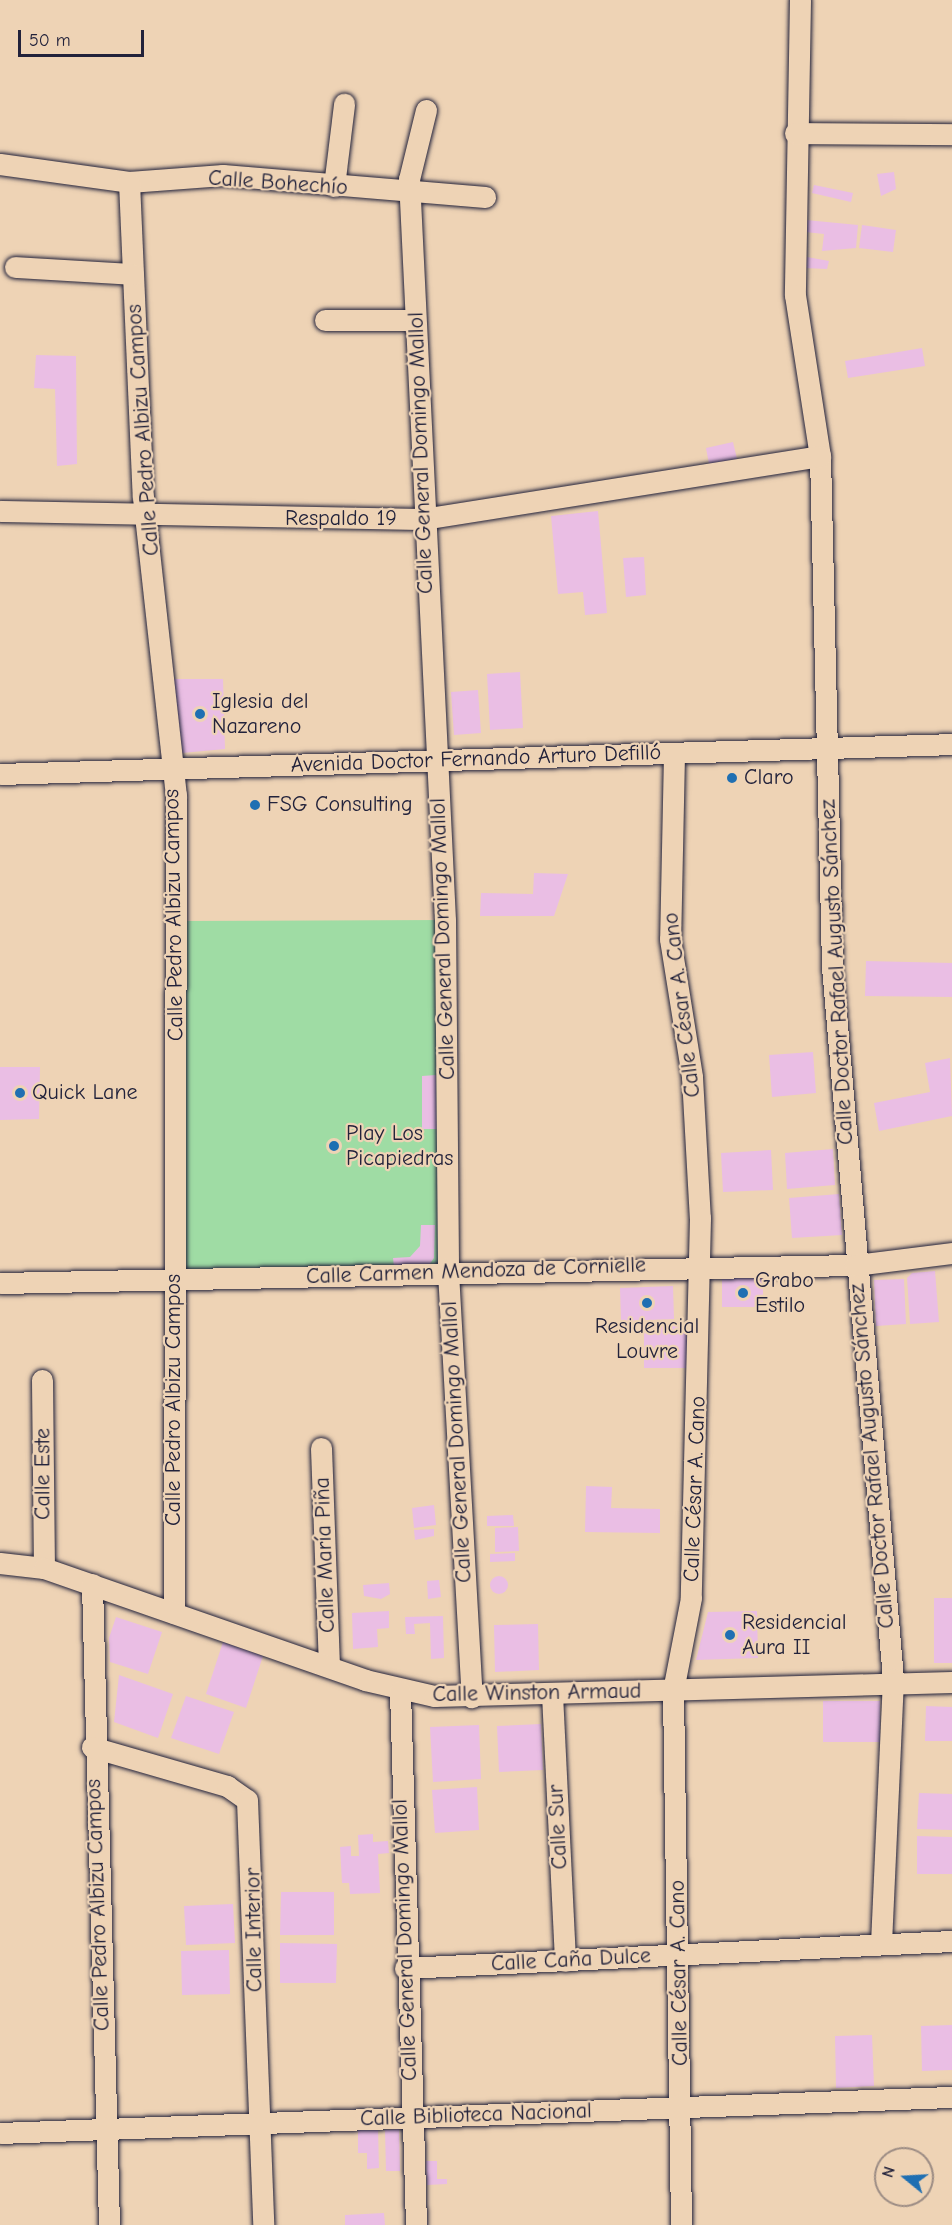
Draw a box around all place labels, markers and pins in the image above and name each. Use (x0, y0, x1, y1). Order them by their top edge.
place label: Iglesia del Nazareno (212, 688, 308, 740)
marker: Iglesia del Nazareno (193, 707, 207, 721)
place label: Claro (744, 765, 794, 791)
marker: Claro (725, 771, 739, 785)
place label: FSG Consulting (267, 792, 413, 818)
marker: FSG Consulting (248, 798, 262, 812)
place label: Quick Lane (32, 1080, 138, 1106)
marker: Quick Lane (13, 1086, 27, 1100)
place label: Play Los Picapiedras (346, 1120, 453, 1172)
marker: Play Los Picapiedras (327, 1139, 341, 1153)
place label: Grabo Estilo (755, 1267, 814, 1318)
marker: Grabo Estilo (736, 1286, 750, 1300)
marker: Residencial Louvre (640, 1296, 654, 1310)
place label: Residencial Louvre (595, 1313, 699, 1364)
place label: Residencial Aura II (742, 1609, 847, 1660)
marker: Residencial Aura II (723, 1628, 737, 1642)

